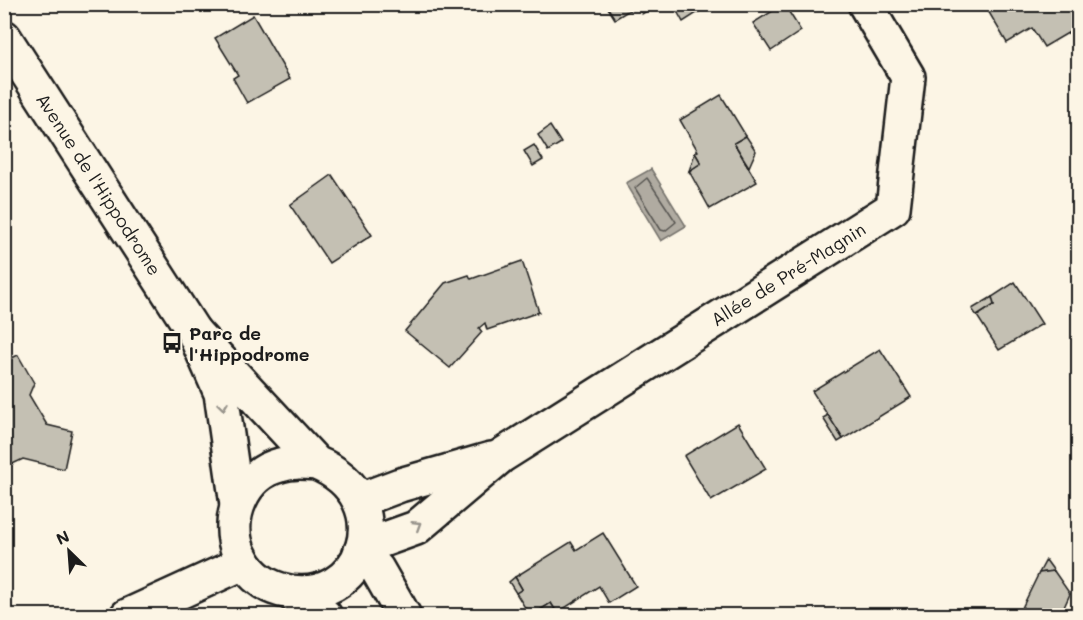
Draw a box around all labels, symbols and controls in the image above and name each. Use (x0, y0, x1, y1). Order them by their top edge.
street label: Avenue de l'Hippodrome (31, 88, 167, 280)
street label: Allée de Pré-Magnin (706, 217, 870, 331)
place label: Parc de l'Hippodrome (189, 321, 310, 366)
bus stop icon: Parc de l'Hippodrome (160, 331, 184, 355)
one-way arrow (216, 402, 228, 411)
north arrow (39, 521, 99, 581)
one-way arrow (410, 522, 421, 533)
text: N (53, 525, 72, 549)

